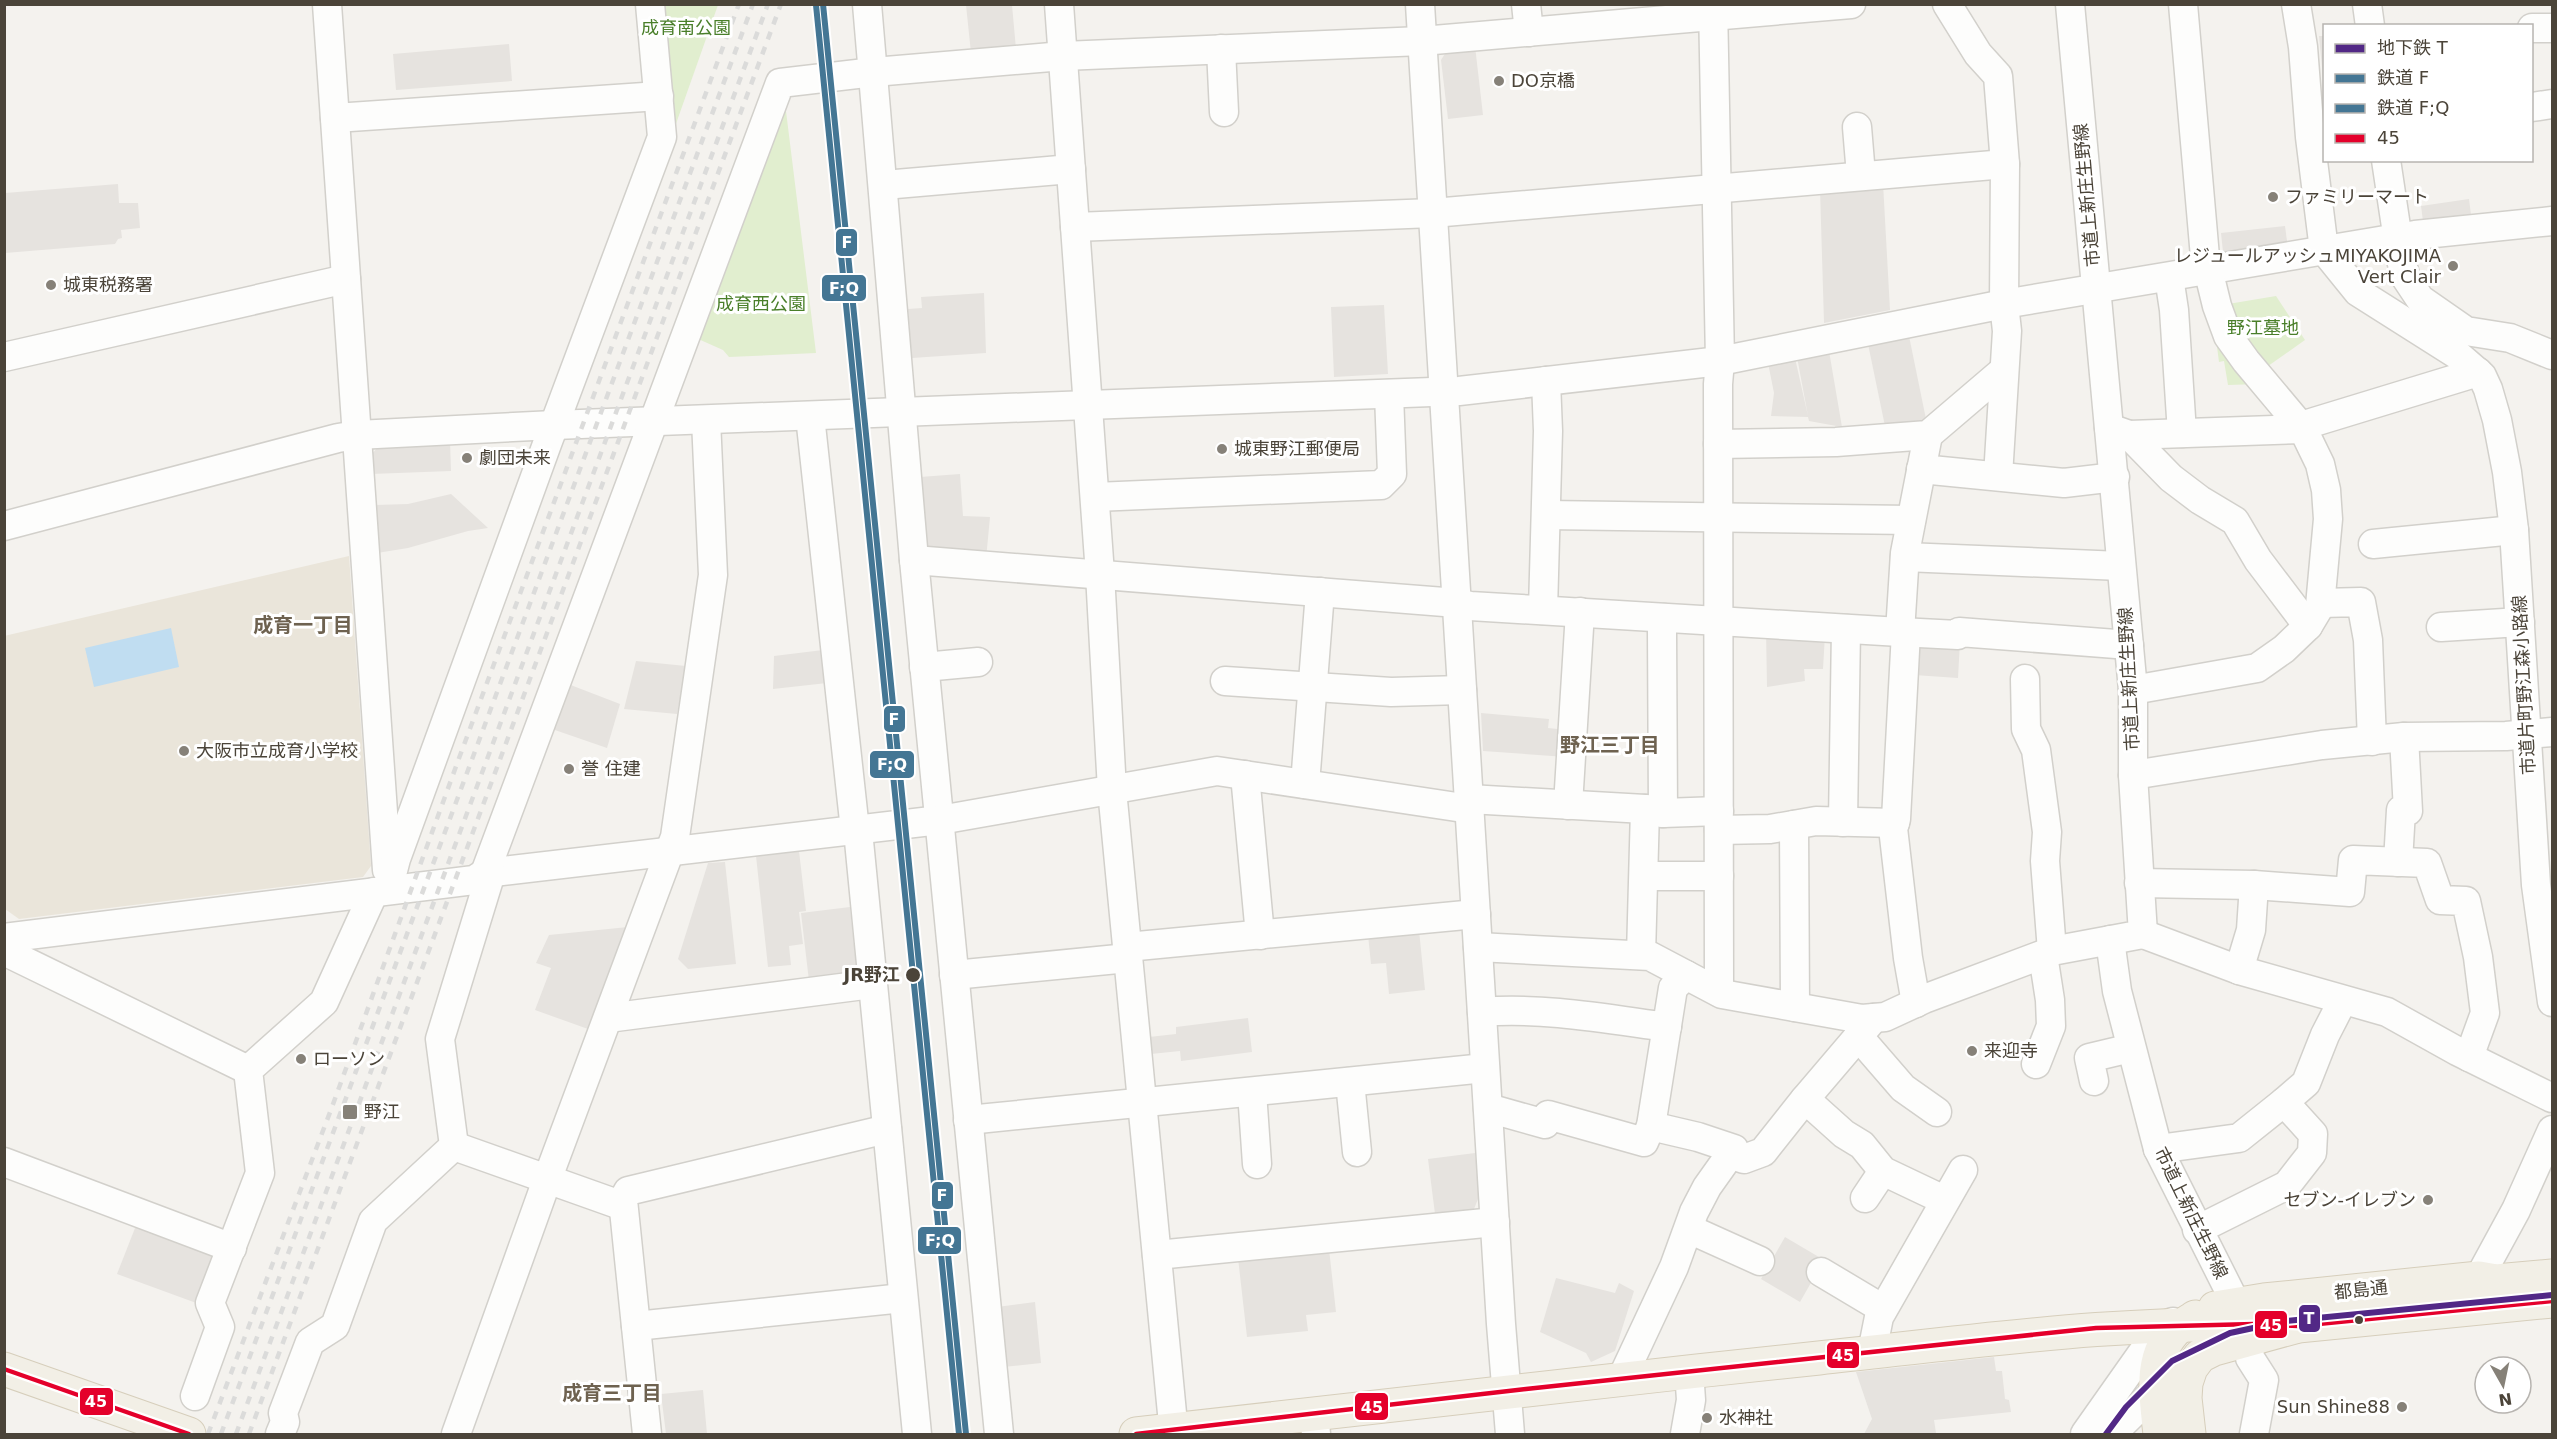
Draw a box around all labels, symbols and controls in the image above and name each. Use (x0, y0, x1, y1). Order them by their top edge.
park label: 成育南公園 (641, 17, 731, 38)
legend (2323, 24, 2533, 162)
text: 地下鉄 T (2377, 37, 2449, 58)
text: 鉄道 F (2377, 67, 2429, 88)
place label: DO京橋 (1511, 70, 1575, 91)
marker: DO京橋 (1492, 74, 1506, 88)
text: 鉄道 F;Q (2377, 97, 2449, 118)
street label: 市道上新庄生野線 (2070, 122, 2103, 268)
text: 45 (2377, 127, 2400, 148)
place label: ファミリーマート (2285, 186, 2429, 207)
marker: ファミリーマート (2266, 190, 2280, 204)
line badge: F (835, 228, 858, 257)
text: F (842, 233, 852, 252)
place label: レジュールアッシュMIYAKOJIMA Vert Clair (2174, 245, 2442, 287)
marker: レジュールアッシュMIYAKOJIMA Vert Clair (2446, 259, 2460, 273)
place label: 城東税務署 (63, 274, 153, 295)
line badge: F;Q (821, 274, 867, 302)
marker: 城東税務署 (44, 278, 58, 292)
text: F;Q (829, 279, 859, 298)
park label: 成育西公園 (716, 293, 806, 314)
park label: 野江墓地 (2227, 317, 2299, 338)
place label: 城東野江郵便局 (1234, 438, 1360, 459)
marker: 城東野江郵便局 (1215, 442, 1229, 456)
place label: 劇団未来 (479, 447, 551, 468)
marker: 劇団未来 (460, 451, 474, 465)
street label: 市道片町野江森小路線 (2508, 595, 2539, 775)
street label: 市道上新庄生野線 (2114, 607, 2143, 751)
district label: 成育一丁目 (253, 613, 353, 637)
line badge: F (883, 705, 906, 733)
text: F (889, 710, 899, 729)
district label: 野江三丁目 (1560, 733, 1660, 757)
place label: 大阪市立成育小学校 (196, 740, 358, 761)
marker: 大阪市立成育小学校 (177, 744, 191, 758)
line badge: F;Q (869, 750, 915, 779)
text: F;Q (877, 755, 907, 774)
place label: 誉 住建 (581, 758, 641, 779)
marker: 誉 住建 (562, 762, 576, 776)
place label: JR野江 (841, 964, 900, 985)
marker: JR野江 (904, 966, 922, 984)
place label: 来迎寺 (1984, 1040, 2038, 1061)
marker: 来迎寺 (1965, 1044, 1979, 1058)
place label: ローソン (313, 1048, 385, 1069)
marker: ローソン (294, 1052, 308, 1066)
place label: 野江 (364, 1101, 400, 1122)
marker: 野江 (341, 1103, 359, 1121)
street label: 市道上新庄生野線 (2150, 1143, 2232, 1282)
line badge: F (931, 1181, 954, 1210)
text: F (937, 1186, 947, 1205)
place label: セブン-イレブン (2284, 1189, 2416, 1210)
marker: セブン-イレブン (2421, 1193, 2435, 1207)
line badge: F;Q (917, 1226, 962, 1255)
text: F;Q (925, 1231, 955, 1250)
street label: 都島通 (2333, 1276, 2389, 1303)
line badge: T (2298, 1304, 2321, 1333)
text: T (2304, 1309, 2315, 1328)
line badge: 45 (2254, 1310, 2288, 1339)
unlabelled marker (2353, 1314, 2365, 1326)
text: 45 (2260, 1316, 2282, 1335)
line badge: 45 (1826, 1341, 1860, 1369)
text: 45 (1832, 1346, 1854, 1365)
north arrow (2473, 1355, 2533, 1415)
district label: 成育三丁目 (562, 1381, 662, 1405)
line badge: 45 (79, 1387, 114, 1416)
text: N (2497, 1389, 2513, 1410)
text: 45 (85, 1392, 107, 1411)
line badge: 45 (1354, 1392, 1389, 1421)
place label: Sun Shine88 (2277, 1396, 2390, 1417)
text: 45 (1361, 1398, 1383, 1417)
marker: Sun Shine88 (2395, 1400, 2409, 1414)
place label: 水神社 (1719, 1407, 1773, 1428)
marker: 水神社 (1700, 1411, 1714, 1425)

